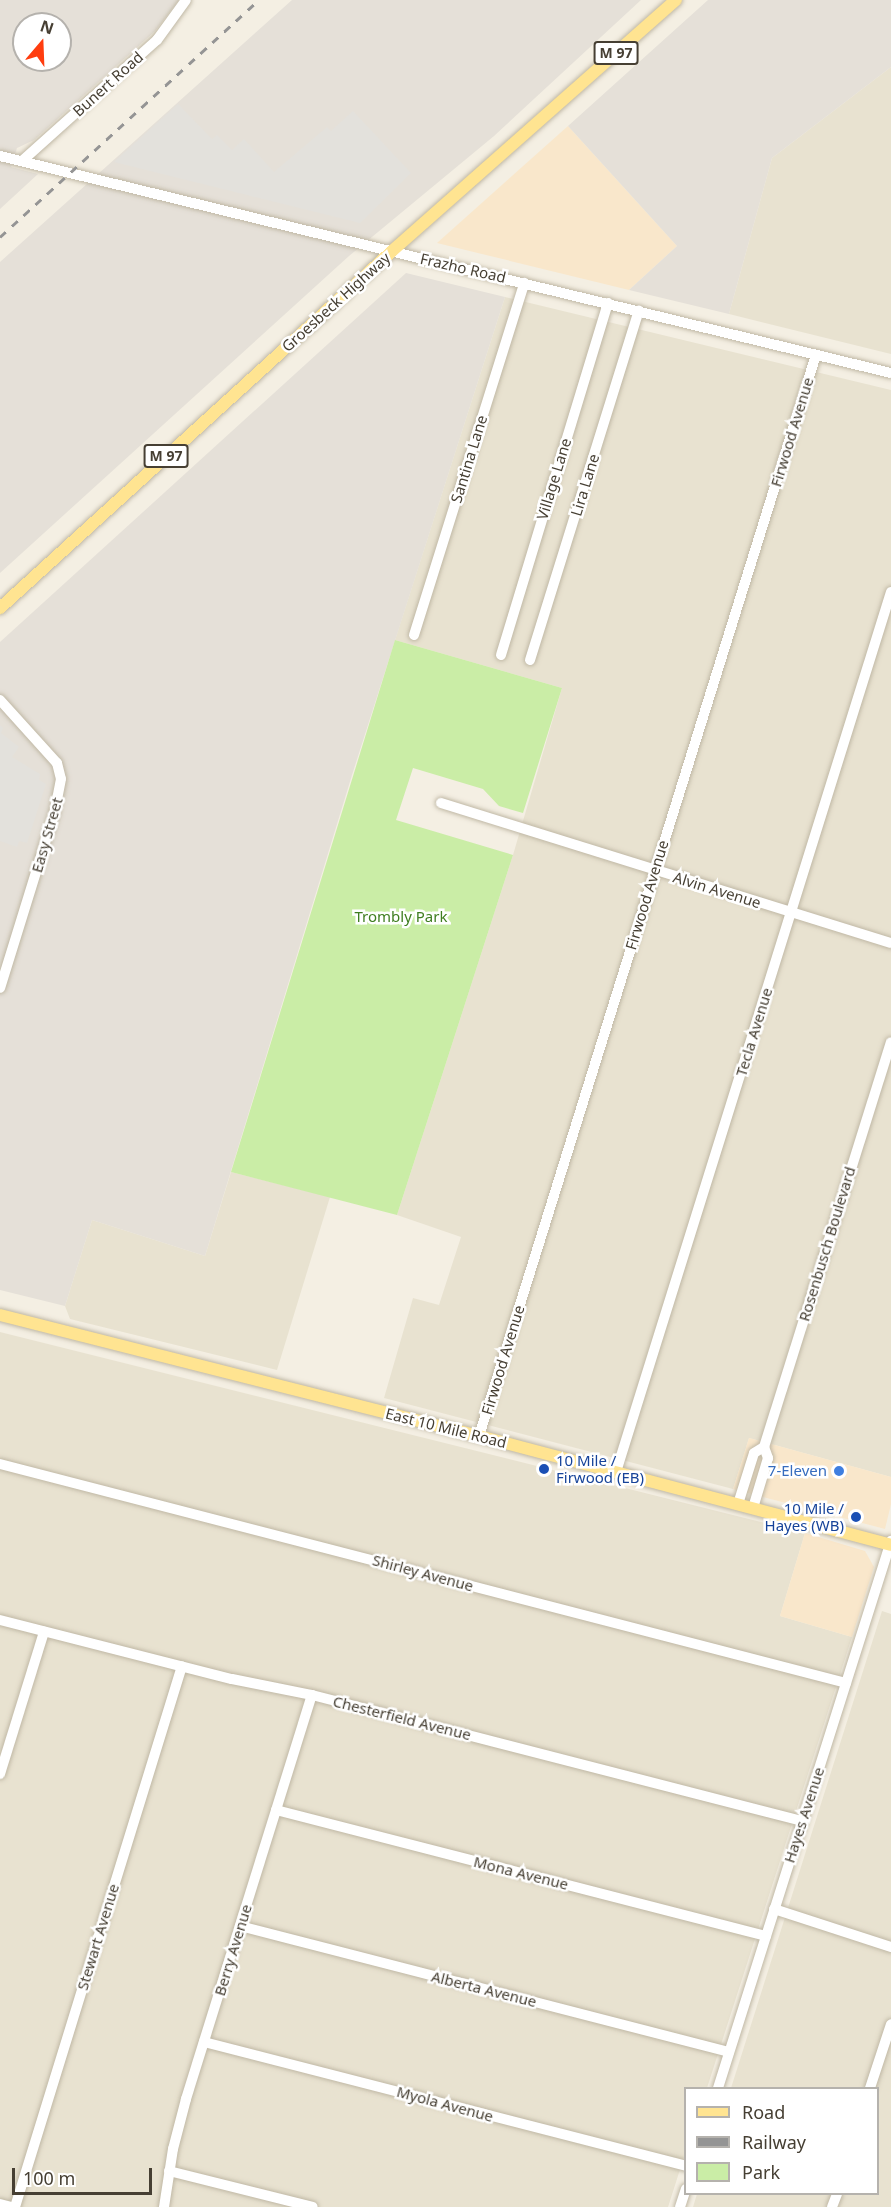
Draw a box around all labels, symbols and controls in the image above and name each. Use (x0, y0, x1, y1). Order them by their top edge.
north arrow (12, 12, 72, 72)
text: N (37, 14, 57, 39)
road number: M 97 (594, 42, 638, 64)
street label: Bunert Road (69, 48, 147, 120)
street label: Groesbeck Highway (278, 249, 394, 355)
street label: Frazho Road (418, 249, 508, 287)
street label: Firwood Avenue (767, 375, 817, 489)
street label: Santina Lane (447, 413, 491, 505)
street label: Village Lane (533, 436, 575, 522)
road number: M 97 (144, 445, 188, 467)
street label: Lira Lane (567, 452, 603, 518)
street label: Easy Street (28, 795, 66, 875)
street label: Firwood Avenue (622, 838, 672, 952)
street label: Alvin Avenue (671, 868, 763, 912)
park label: Trombly Park (355, 908, 447, 926)
street label: Tecla Avenue (732, 985, 776, 1079)
street label: Rosenbusch Boulevard (795, 1165, 859, 1323)
street label: Firwood Avenue (478, 1303, 528, 1417)
street label: East 10 Mile Road (384, 1404, 508, 1452)
place label: 10 Mile / Firwood (EB) (556, 1451, 644, 1486)
marker: 10 Mile / Firwood (EB) (537, 1462, 551, 1476)
place label: 7-Eleven (768, 1462, 827, 1480)
marker: 7-Eleven (832, 1464, 846, 1478)
place label: 10 Mile / Hayes (WB) (765, 1499, 844, 1534)
marker: 10 Mile / Hayes (WB) (849, 1510, 863, 1524)
street label: Shirley Avenue (371, 1551, 475, 1595)
street label: Chesterfield Avenue (331, 1692, 473, 1744)
street label: Hayes Avenue (780, 1765, 828, 1865)
street label: Mona Avenue (472, 1853, 570, 1893)
street label: Stewart Avenue (73, 1882, 123, 1992)
street label: Berry Avenue (211, 1902, 255, 1998)
street label: Alberta Avenue (430, 1967, 538, 2011)
street label: Myola Avenue (395, 2082, 495, 2126)
legend (684, 2087, 879, 2195)
text: Road (742, 2100, 785, 2124)
text: Railway (742, 2130, 806, 2154)
scale bar (15, 2156, 154, 2194)
text: Park (742, 2160, 780, 2184)
text: 100 m (23, 2166, 75, 2190)

